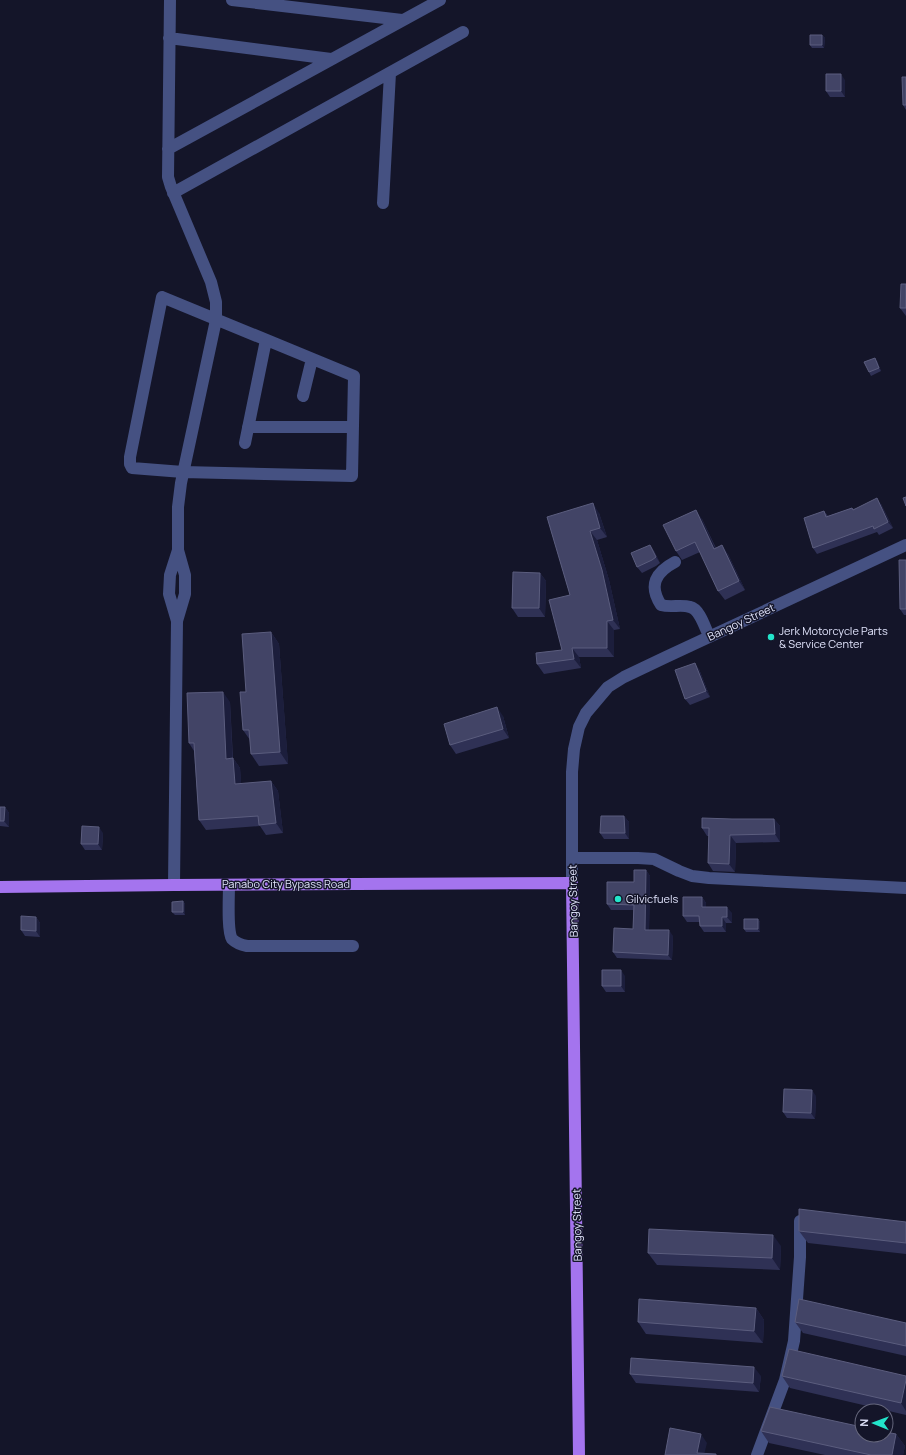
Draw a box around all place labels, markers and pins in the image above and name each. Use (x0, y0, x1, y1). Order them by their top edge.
place label: Jerk Motorcycle Parts & Service Center (779, 623, 888, 651)
marker: Jerk Motorcycle Parts & Service Center (766, 632, 776, 642)
place label: Gilvicfuels (626, 891, 679, 906)
marker: Gilvicfuels (613, 894, 623, 904)

